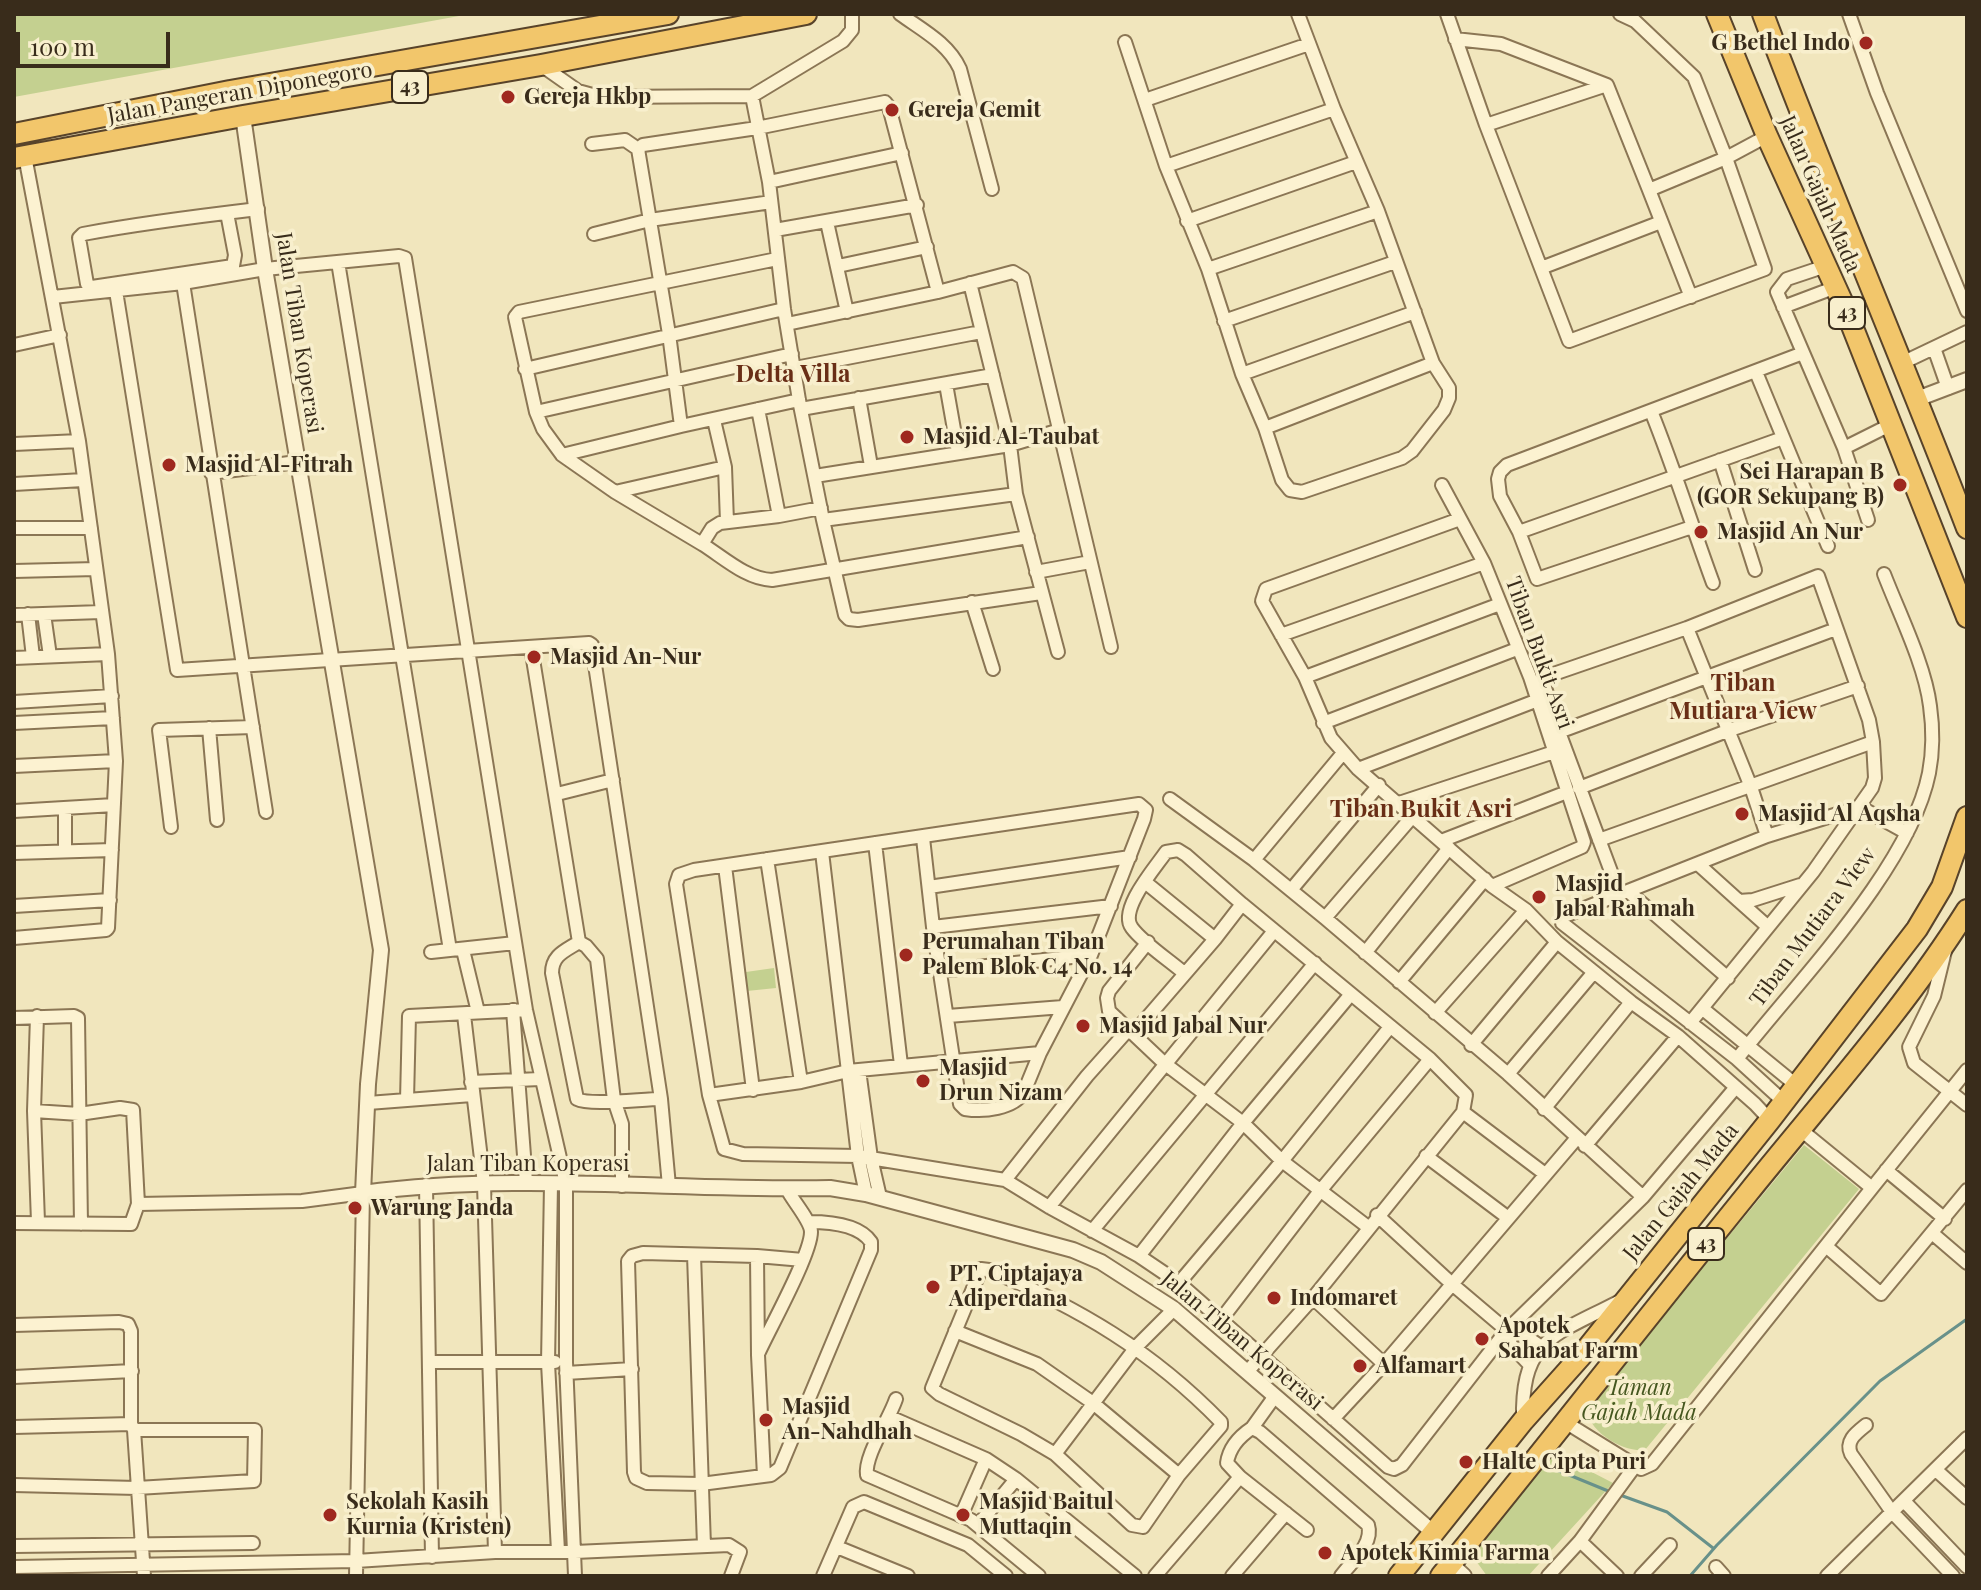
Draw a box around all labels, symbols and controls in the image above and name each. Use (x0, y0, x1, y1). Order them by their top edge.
scale bar (20, 16, 174, 66)
text: 100 m (30, 30, 95, 62)
place label: G Bethel Indo (1711, 30, 1850, 56)
marker: G Bethel Indo (1857, 34, 1875, 52)
street label: Jalan Pangeran Diponegoro (106, 57, 374, 129)
road number: 43 (392, 71, 428, 103)
place label: Gereja Hkbp (524, 84, 651, 110)
marker: Gereja Hkbp (499, 88, 517, 106)
place label: Gereja Gemit (908, 97, 1041, 123)
marker: Gereja Gemit (883, 101, 901, 119)
street label: Jalan Gajah Mada (1774, 112, 1866, 276)
street label: Jalan Tiban Koperasi (270, 231, 328, 435)
road number: 43 (1829, 297, 1865, 329)
district label: Delta Villa (735, 361, 851, 389)
place label: Masjid Al-Taubat (923, 424, 1099, 450)
marker: Masjid Al-Taubat (898, 428, 916, 446)
place label: Masjid Al-Fitrah (185, 452, 353, 478)
marker: Masjid Al-Fitrah (160, 456, 178, 474)
place label: Sei Harapan B (GOR Sekupang B) (1697, 459, 1884, 510)
marker: Sei Harapan B (GOR Sekupang B) (1891, 476, 1909, 494)
place label: Masjid An Nur (1717, 519, 1863, 545)
marker: Masjid An Nur (1692, 523, 1710, 541)
street label: Tiban Bukit Asri (1499, 573, 1579, 733)
place label: Masjid An-Nur (550, 644, 701, 670)
marker: Masjid An-Nur (525, 648, 543, 666)
district label: Tiban Mutiara View (1669, 670, 1817, 726)
district label: Tiban Bukit Asri (1330, 796, 1512, 824)
place label: Masjid Al Aqsha (1758, 801, 1921, 827)
marker: Masjid Al Aqsha (1733, 805, 1751, 823)
street label: Tiban Mutiara View (1744, 842, 1882, 1012)
place label: Masjid Jabal Rahmah (1555, 871, 1695, 922)
marker: Masjid Jabal Rahmah (1530, 888, 1548, 906)
place label: Perumahan Tiban Palem Blok C4 No. 14 (922, 929, 1133, 980)
marker: Perumahan Tiban Palem Blok C4 No. 14 (897, 946, 915, 964)
place label: Masjid Jabal Nur (1099, 1013, 1267, 1039)
marker: Masjid Jabal Nur (1074, 1017, 1092, 1035)
place label: Masjid Drun Nizam (939, 1055, 1063, 1106)
marker: Masjid Drun Nizam (914, 1072, 932, 1090)
street label: Jalan Gajah Mada (1618, 1118, 1744, 1266)
street label: Jalan Tiban Koperasi (427, 1151, 629, 1177)
place label: Warung Janda (371, 1195, 513, 1221)
marker: Warung Janda (346, 1199, 364, 1217)
road number: 43 (1688, 1228, 1724, 1260)
place label: PT. Ciptajaya Adiperdana (949, 1261, 1083, 1312)
street label: Jalan Tiban Koperasi (1156, 1266, 1328, 1416)
marker: PT. Ciptajaya Adiperdana (924, 1278, 942, 1296)
place label: Indomaret (1290, 1285, 1397, 1311)
marker: Indomaret (1265, 1289, 1283, 1307)
place label: Apotek Sahabat Farm (1498, 1313, 1638, 1364)
marker: Apotek Sahabat Farm (1473, 1330, 1491, 1348)
place label: Alfamart (1376, 1353, 1466, 1379)
marker: Alfamart (1351, 1357, 1369, 1375)
park label: Taman Gajah Mada (1581, 1375, 1697, 1426)
place label: Masjid An-Nahdhah (782, 1394, 912, 1446)
marker: Masjid An-Nahdhah (757, 1411, 775, 1429)
place label: Halte Cipta Puri (1482, 1449, 1646, 1475)
marker: Halte Cipta Puri (1457, 1453, 1475, 1471)
place label: Sekolah Kasih Kurnia (Kristen) (346, 1489, 511, 1540)
place label: Masjid Baitul Muttaqin (979, 1489, 1114, 1540)
marker: Sekolah Kasih Kurnia (Kristen) (321, 1506, 339, 1524)
marker: Masjid Baitul Muttaqin (954, 1506, 972, 1524)
place label: Apotek Kimia Farma (1341, 1540, 1550, 1566)
marker: Apotek Kimia Farma (1316, 1544, 1334, 1562)

